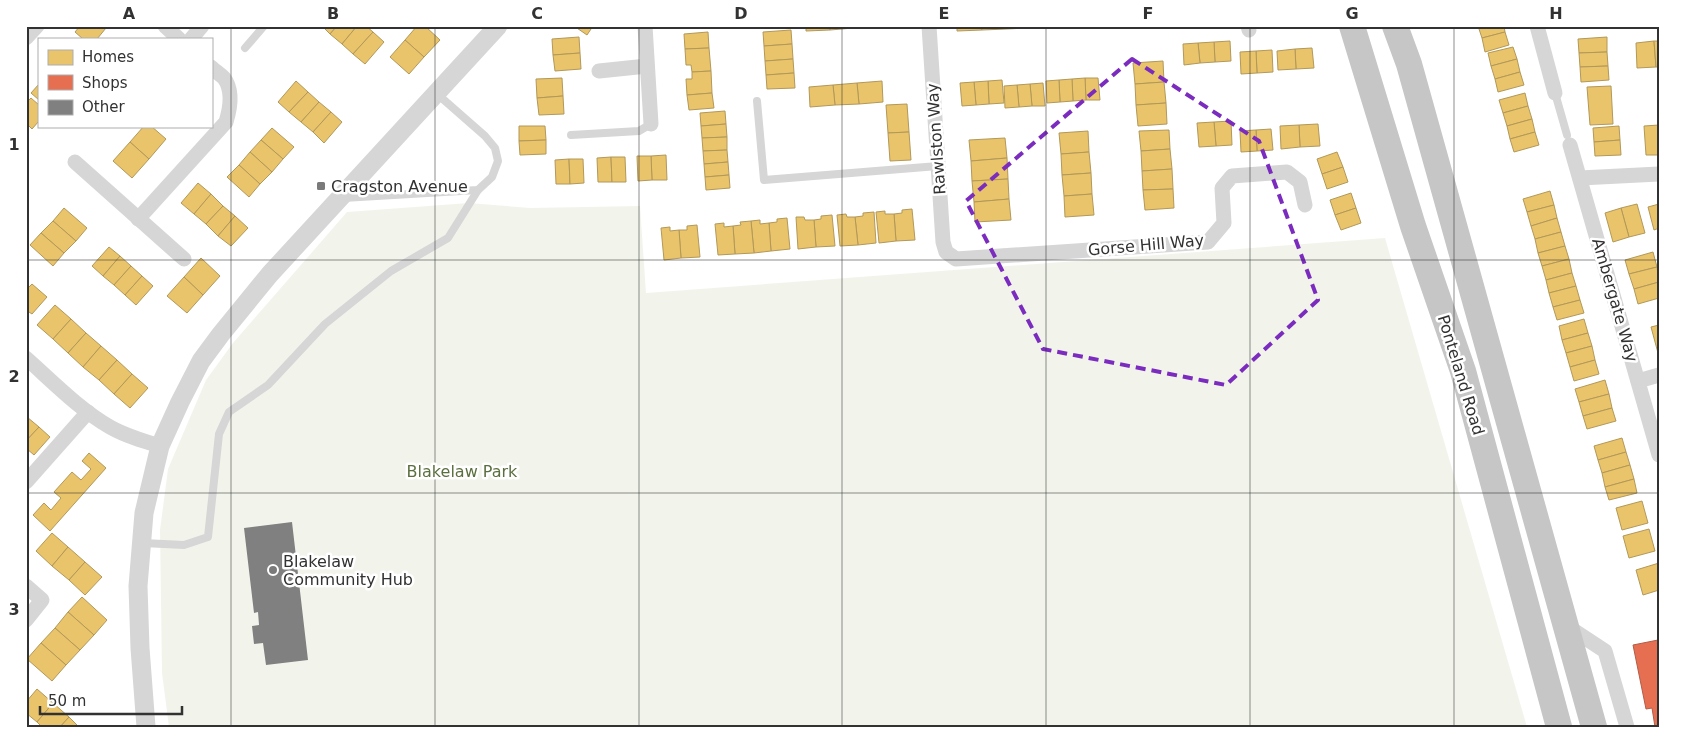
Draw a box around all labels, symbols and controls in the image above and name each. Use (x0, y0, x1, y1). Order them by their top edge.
text: A (123, 4, 136, 23)
text: B (327, 4, 339, 23)
text: C (531, 4, 543, 23)
text: D (734, 4, 748, 23)
text: E (939, 4, 949, 23)
text: F (1143, 4, 1153, 23)
text: G (1345, 4, 1359, 23)
text: H (1549, 4, 1563, 23)
legend (38, 38, 212, 128)
text: Homes (82, 48, 134, 66)
text: Shops (82, 74, 128, 92)
street label: Rawlston Way (923, 83, 949, 195)
text: Other (82, 98, 125, 116)
text: 1 (8, 135, 20, 154)
place label: Cragston Avenue (331, 177, 468, 196)
marker: Cragston Avenue (315, 180, 327, 192)
street label: Gorse Hill Way (1087, 230, 1205, 260)
street label: Ambergate Way (1588, 236, 1642, 364)
street label: Ponteland Road (1434, 312, 1488, 438)
text: 2 (8, 367, 20, 386)
park label: Blakelaw Park (407, 462, 518, 481)
place label: Blakelaw Community Hub (283, 552, 413, 589)
marker: Blakelaw Community Hub (267, 564, 279, 576)
text: 3 (8, 600, 20, 619)
scale bar (40, 683, 182, 715)
text: 50 m (48, 692, 86, 710)

